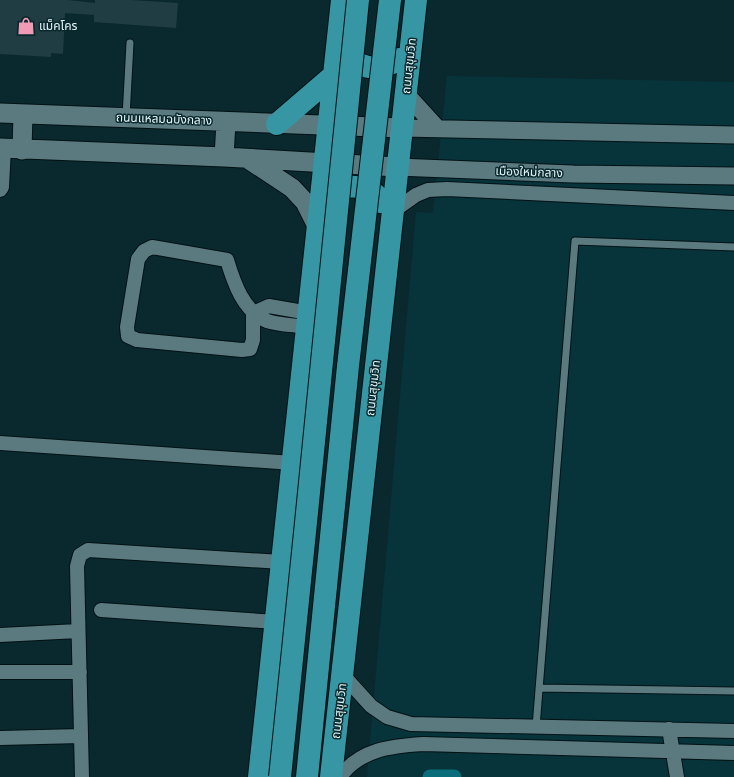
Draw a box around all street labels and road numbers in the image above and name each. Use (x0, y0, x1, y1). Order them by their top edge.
street label: ถนนสุขุมวิท (398, 37, 419, 95)
street label: ถนนแหลมฉบังกลาง (116, 109, 212, 128)
street label: เมืองใหม่กลาง (495, 163, 563, 180)
street label: ถนนสุขุมวิท (362, 359, 383, 417)
street label: ถนนสุขุมวิท (328, 682, 349, 740)

